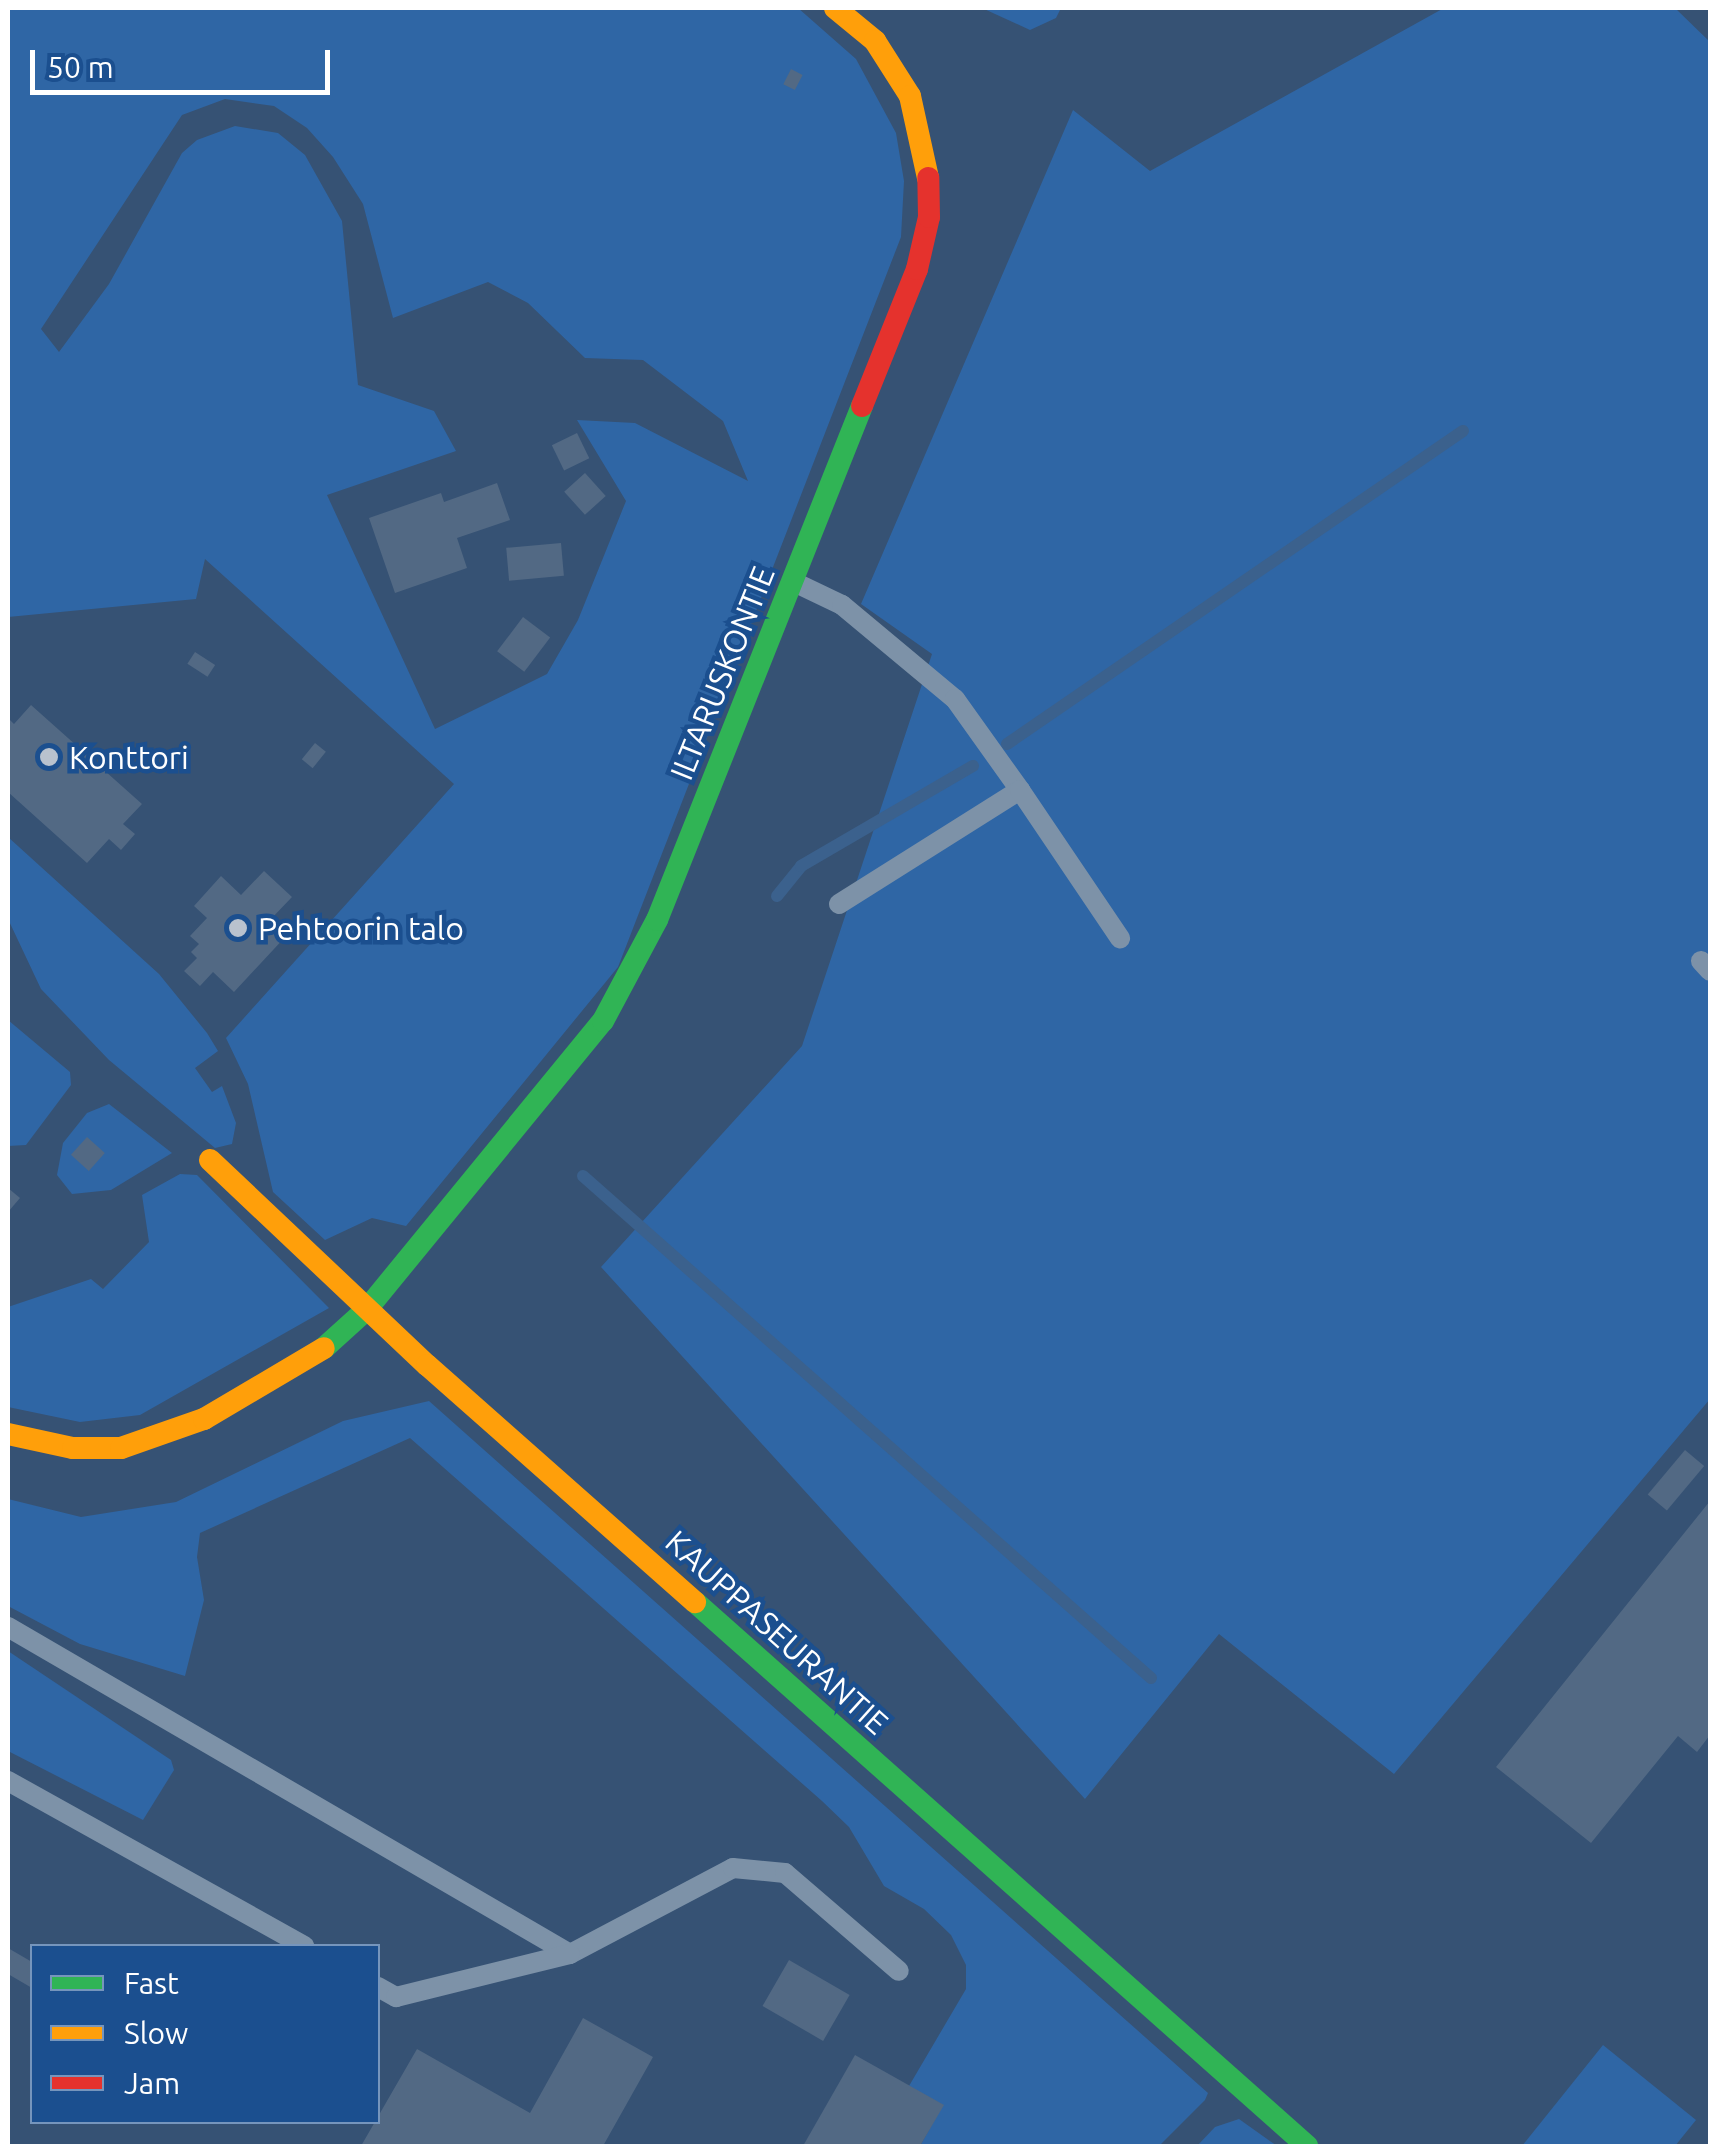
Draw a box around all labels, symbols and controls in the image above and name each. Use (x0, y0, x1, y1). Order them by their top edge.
scale bar (35, 30, 335, 92)
text: 50 m (47, 50, 114, 84)
street label: ILTARUSKONTIE (662, 561, 782, 785)
place label: Konttori (69, 738, 189, 776)
marker: Konttori (38, 746, 60, 768)
place label: Pehtoorin talo (258, 909, 464, 947)
marker: Pehtoorin talo (227, 917, 249, 939)
street label: KAUPPASEURANTIE (658, 1522, 896, 1742)
legend (30, 1944, 380, 2124)
text: Fast (124, 1966, 179, 2000)
text: Slow (124, 2016, 188, 2050)
text: Jam (124, 2066, 180, 2100)

